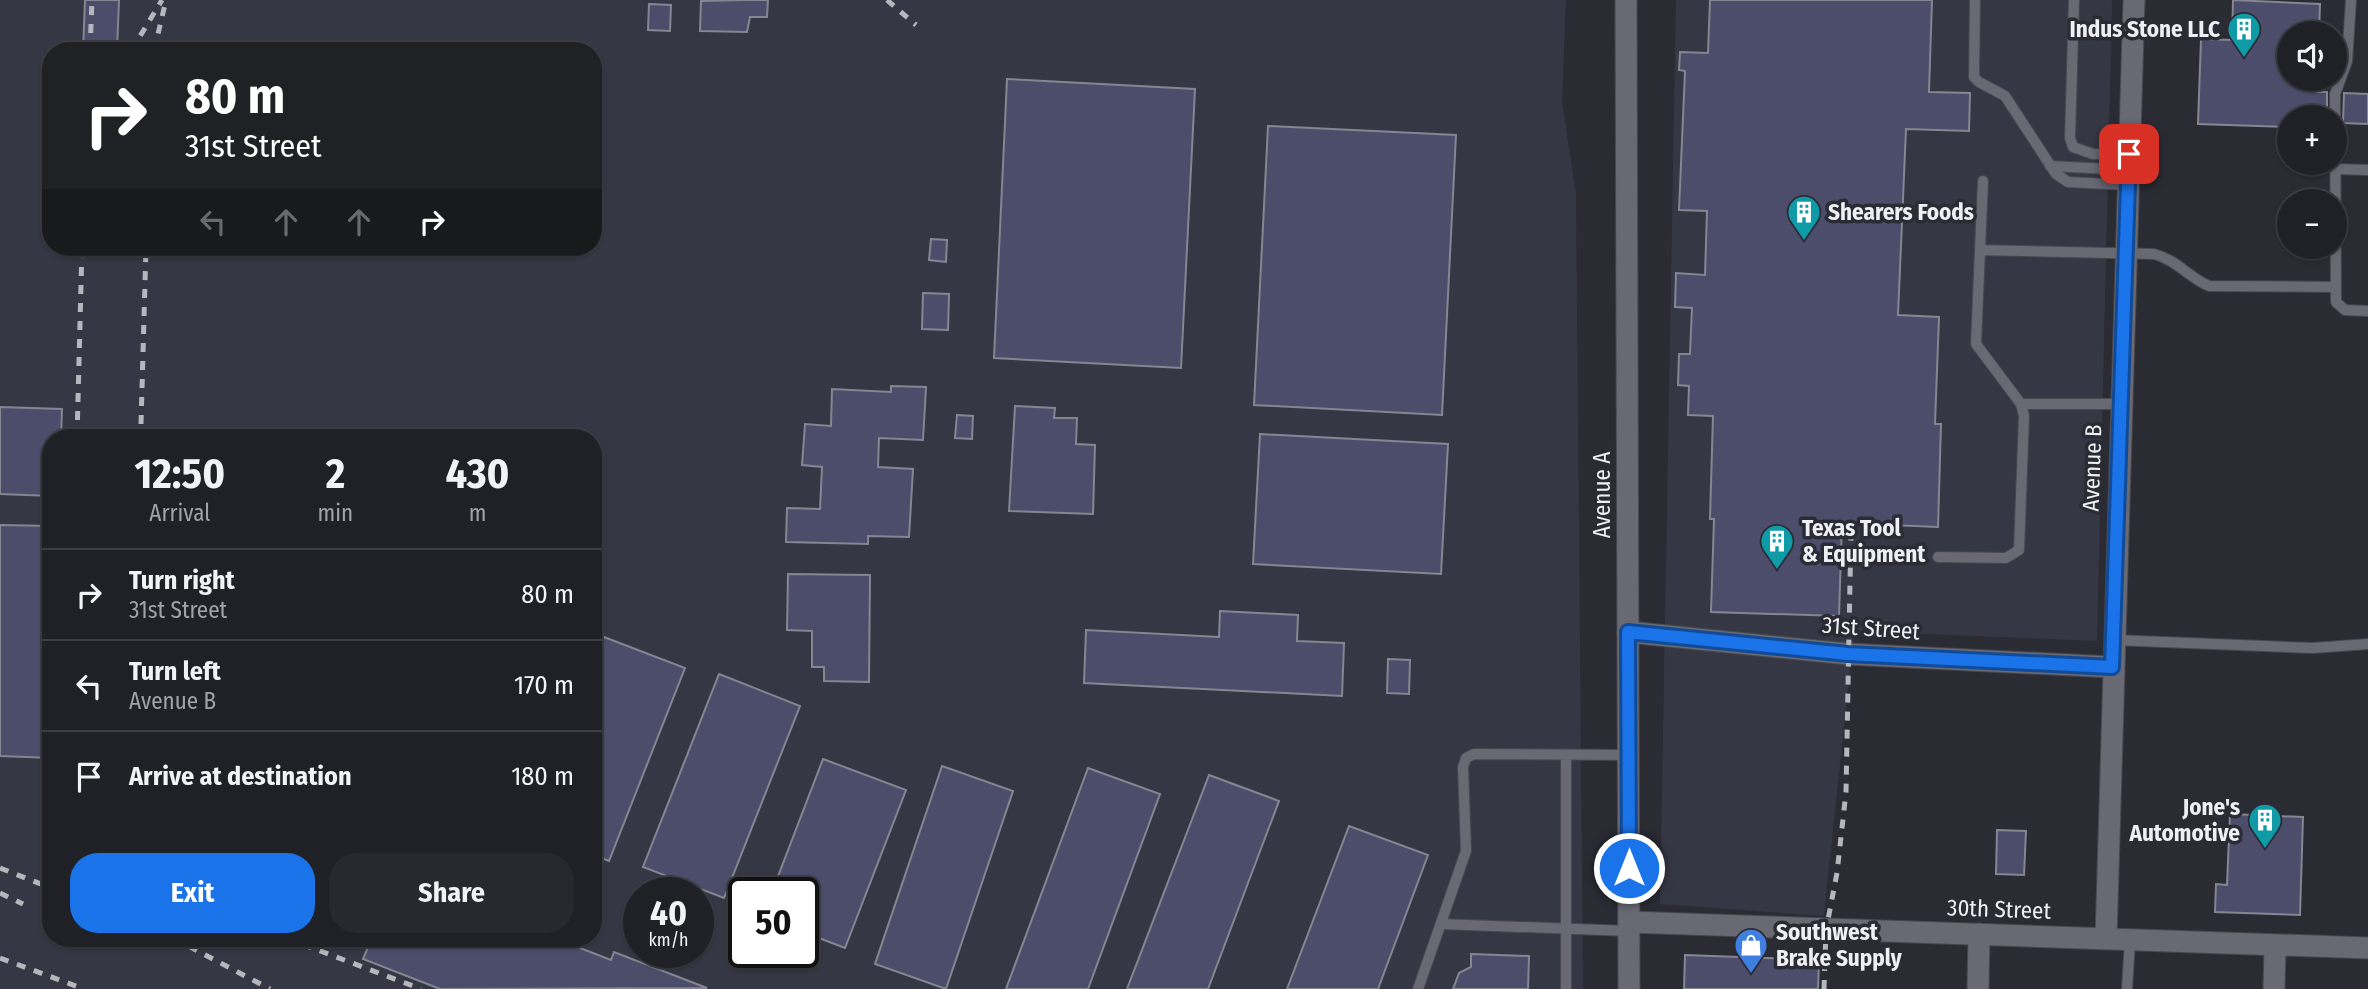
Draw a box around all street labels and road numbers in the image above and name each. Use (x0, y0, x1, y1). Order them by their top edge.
street label: Avenue B (2076, 424, 2108, 512)
street label: Avenue A (1588, 452, 1616, 538)
street label: 31st Street (1821, 611, 1921, 645)
street label: 30th Street (1947, 893, 2052, 925)

